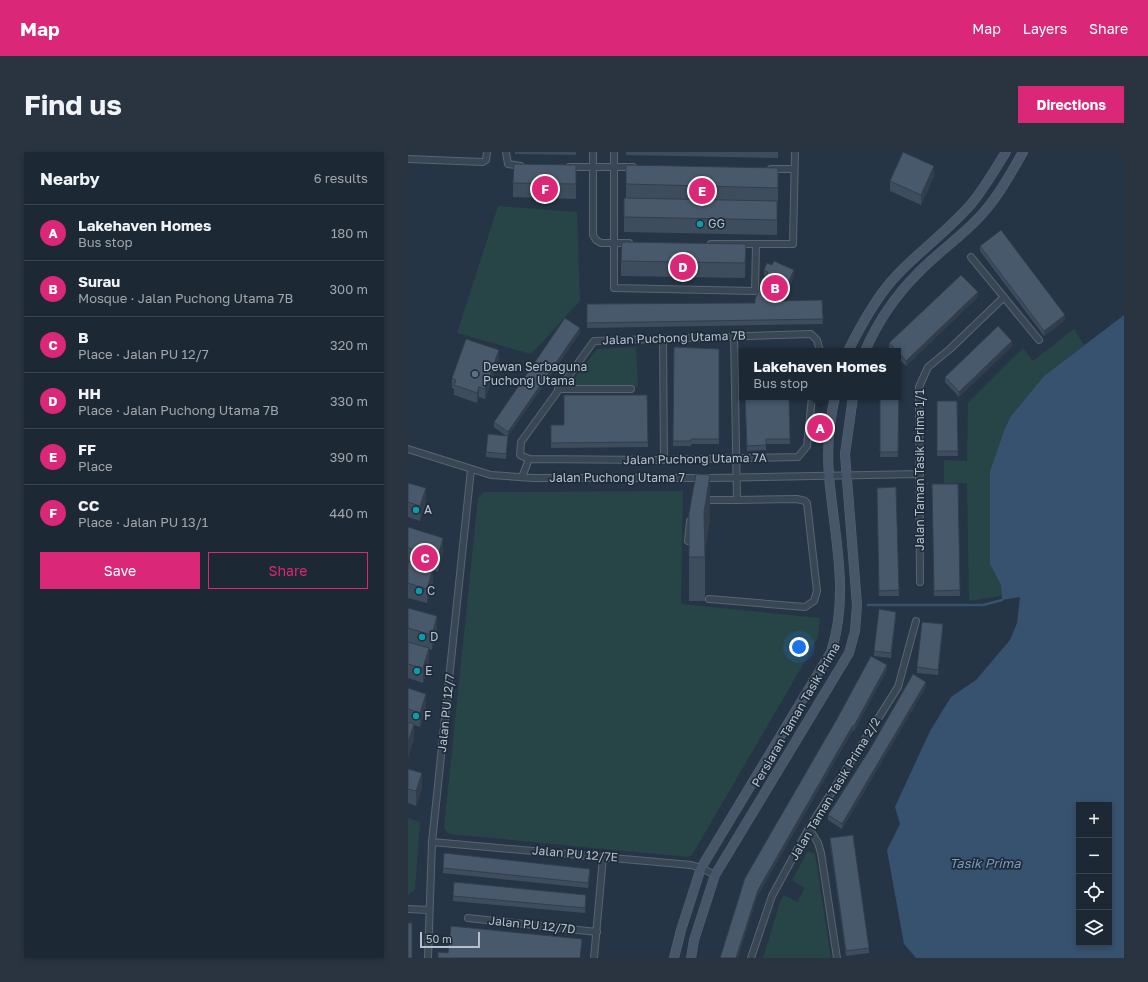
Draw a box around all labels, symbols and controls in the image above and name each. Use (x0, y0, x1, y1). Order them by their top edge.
text: Map (20, 17, 60, 40)
text: Map (972, 20, 1001, 37)
text: Layers (1023, 20, 1067, 37)
text: Share (1089, 20, 1128, 37)
button: Directions (1018, 86, 1124, 123)
text: Find us (24, 88, 122, 121)
text: Nearby (40, 168, 100, 189)
text: 6 results (314, 170, 368, 186)
pin: F (532, 174, 558, 204)
pin: E (689, 176, 715, 206)
text: Lakehaven Homes (78, 216, 211, 234)
place label: GG (708, 216, 725, 231)
marker: GG (695, 219, 705, 229)
text: A (48, 225, 58, 241)
text: 180 m (331, 225, 368, 241)
text: Bus stop (78, 234, 133, 250)
pin: D (670, 252, 696, 282)
text: Surau (78, 272, 120, 290)
pin: B (762, 273, 788, 303)
text: B (48, 281, 58, 297)
text: 300 m (330, 281, 368, 297)
text: Mosque · Jalan Puchong Utama 7B (78, 290, 293, 306)
street label: Jalan Puchong Utama 7B (602, 327, 746, 348)
text: B (78, 328, 89, 346)
text: C (48, 337, 58, 353)
text: 320 m (330, 337, 368, 353)
text: Place · Jalan PU 12/7 (78, 346, 209, 362)
popup (739, 348, 901, 400)
text: Lakehaven Homes (753, 357, 887, 375)
place label: Dewan Serbaguna Puchong Utama (483, 359, 587, 388)
marker: Dewan Serbaguna Puchong Utama (470, 369, 480, 379)
text: Bus stop (753, 375, 808, 391)
text: HH (78, 384, 101, 402)
street label: Jalan Taman Tasik Prima 1/1 (912, 389, 927, 551)
text: D (48, 393, 58, 409)
text: 330 m (330, 393, 368, 409)
text: Place · Jalan Puchong Utama 7B (78, 402, 279, 418)
pin: A (807, 413, 833, 443)
text: FF (78, 440, 96, 458)
text: E (49, 449, 57, 465)
text: 390 m (330, 449, 368, 465)
street label: Jalan Puchong Utama 7A (623, 450, 767, 467)
text: Place (78, 458, 113, 474)
street label: Jalan Puchong Utama 7 (549, 470, 685, 485)
text: CC (78, 496, 99, 514)
place label: A (424, 502, 432, 517)
text: F (49, 505, 57, 521)
text: 440 m (329, 505, 368, 521)
marker: A (411, 505, 421, 515)
text: Place · Jalan PU 13/1 (78, 514, 208, 530)
pin: C (412, 543, 438, 573)
button: Save (40, 552, 200, 589)
button: Share (208, 552, 368, 589)
place label: C (427, 583, 435, 598)
marker: C (414, 586, 424, 596)
place label: D (430, 629, 438, 644)
marker: D (417, 632, 427, 642)
your location (789, 637, 809, 657)
street label: Persiaran Taman Tasik Prima (748, 640, 843, 790)
place label: E (425, 663, 432, 678)
marker: E (412, 666, 422, 676)
street label: Jalan PU 12/7 (434, 673, 457, 753)
place label: F (424, 708, 431, 723)
marker: F (411, 711, 421, 721)
street label: Jalan Taman Tasik Prima 2/2 (786, 715, 883, 863)
map controls (1076, 802, 1112, 946)
button: + (1076, 802, 1112, 838)
button: − (1076, 838, 1112, 874)
street label: Jalan PU 12/7E (531, 842, 619, 865)
water label: Tasik Prima (949, 855, 1021, 871)
button: locate (1076, 874, 1112, 910)
button: layers (1076, 910, 1112, 946)
street label: Jalan PU 12/7D (488, 912, 576, 937)
scale bar (420, 930, 480, 949)
text: 50 m (426, 932, 452, 945)

